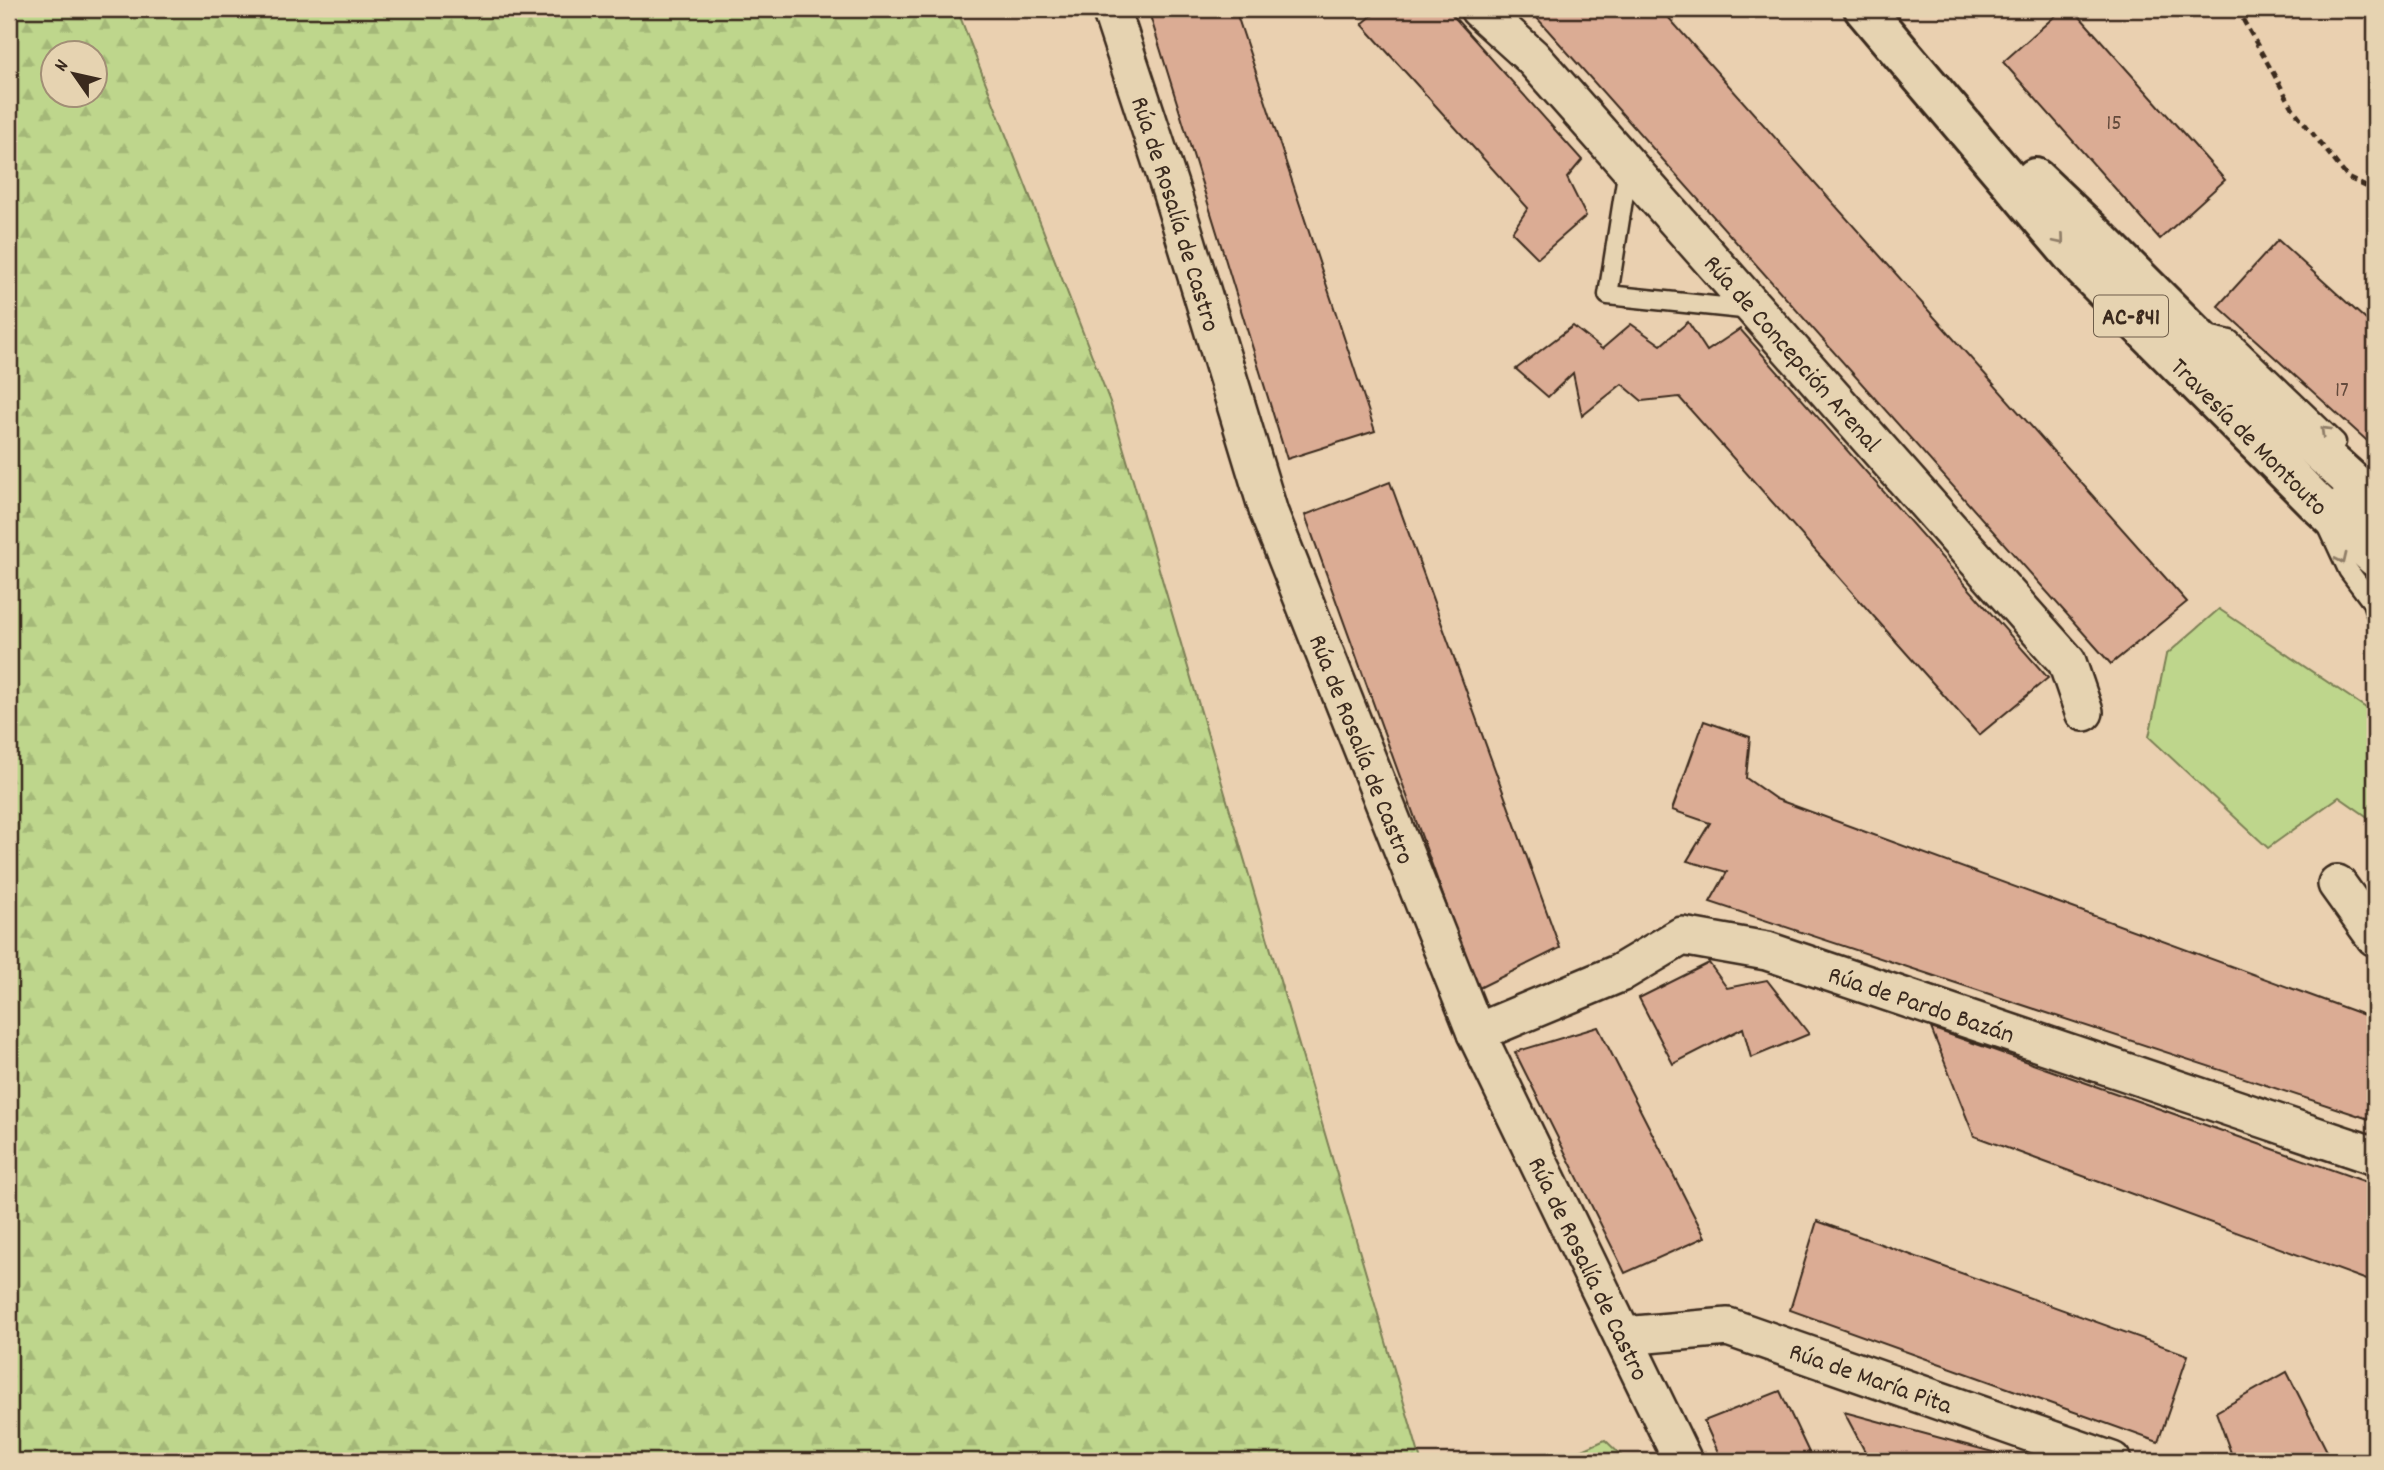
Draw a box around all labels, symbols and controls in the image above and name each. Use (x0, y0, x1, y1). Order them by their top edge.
north arrow (38, 38, 108, 108)
text: N (49, 55, 77, 78)
street label: Rúa de Rosalía de Castro (1119, 92, 1228, 337)
house number: 15 (2106, 108, 2122, 141)
one-way arrow (2052, 232, 2064, 245)
street label: Rúa de Concepción Arenal (1693, 248, 1888, 462)
road number: AC-841 (2094, 296, 2168, 337)
street label: Travesía de Montouto (2160, 351, 2335, 526)
house number: 17 (2335, 375, 2349, 408)
one-way arrow (2320, 427, 2333, 440)
one-way arrow (2334, 551, 2348, 564)
street label: Rúa de Rosalía de Castro (1297, 630, 1422, 871)
street label: Rúa de Pardo Bazán (1823, 958, 2019, 1055)
street label: Rúa de Rosalía de Castro (1517, 1151, 1656, 1388)
street label: Rúa de María Pita (1784, 1335, 1957, 1426)

